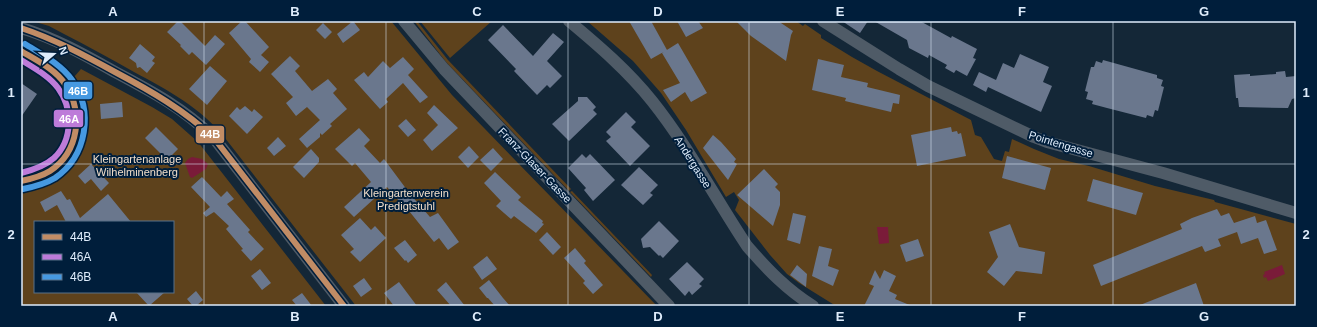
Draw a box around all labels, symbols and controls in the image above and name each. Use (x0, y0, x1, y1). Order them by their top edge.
text: A (108, 4, 118, 19)
text: B (290, 4, 300, 19)
text: C (472, 4, 482, 19)
text: D (653, 4, 663, 19)
text: E (836, 4, 845, 19)
text: F (1018, 4, 1026, 19)
text: G (1199, 4, 1209, 19)
north arrow (34, 34, 74, 74)
text: N (56, 45, 70, 57)
line badge: 46B (63, 81, 93, 100)
text: 1 (7, 85, 15, 100)
text: 46B (68, 85, 88, 97)
text: 1 (1302, 85, 1310, 100)
line badge: 46A (53, 109, 84, 128)
text: 46A (59, 113, 79, 125)
line badge: 44B (195, 125, 225, 144)
street label: Franz-Glaser-Gasse (496, 125, 574, 205)
text: 44B (200, 128, 220, 140)
street label: Pointengasse (1027, 129, 1095, 159)
street label: Andergasse (672, 134, 714, 190)
park label: Kleingartenanlage Wilhelminenberg (93, 153, 181, 178)
park label: Kleingartenverein Predigtstuhl (363, 187, 449, 212)
legend (34, 221, 174, 293)
text: 2 (7, 227, 15, 242)
text: 2 (1302, 227, 1310, 242)
text: 44B (70, 230, 91, 244)
text: 46A (70, 250, 91, 264)
text: 46B (70, 270, 91, 284)
text: A (108, 309, 118, 324)
text: B (290, 309, 300, 324)
text: C (472, 309, 482, 324)
text: D (653, 309, 663, 324)
text: E (836, 309, 845, 324)
text: F (1018, 309, 1026, 324)
text: G (1199, 309, 1209, 324)

